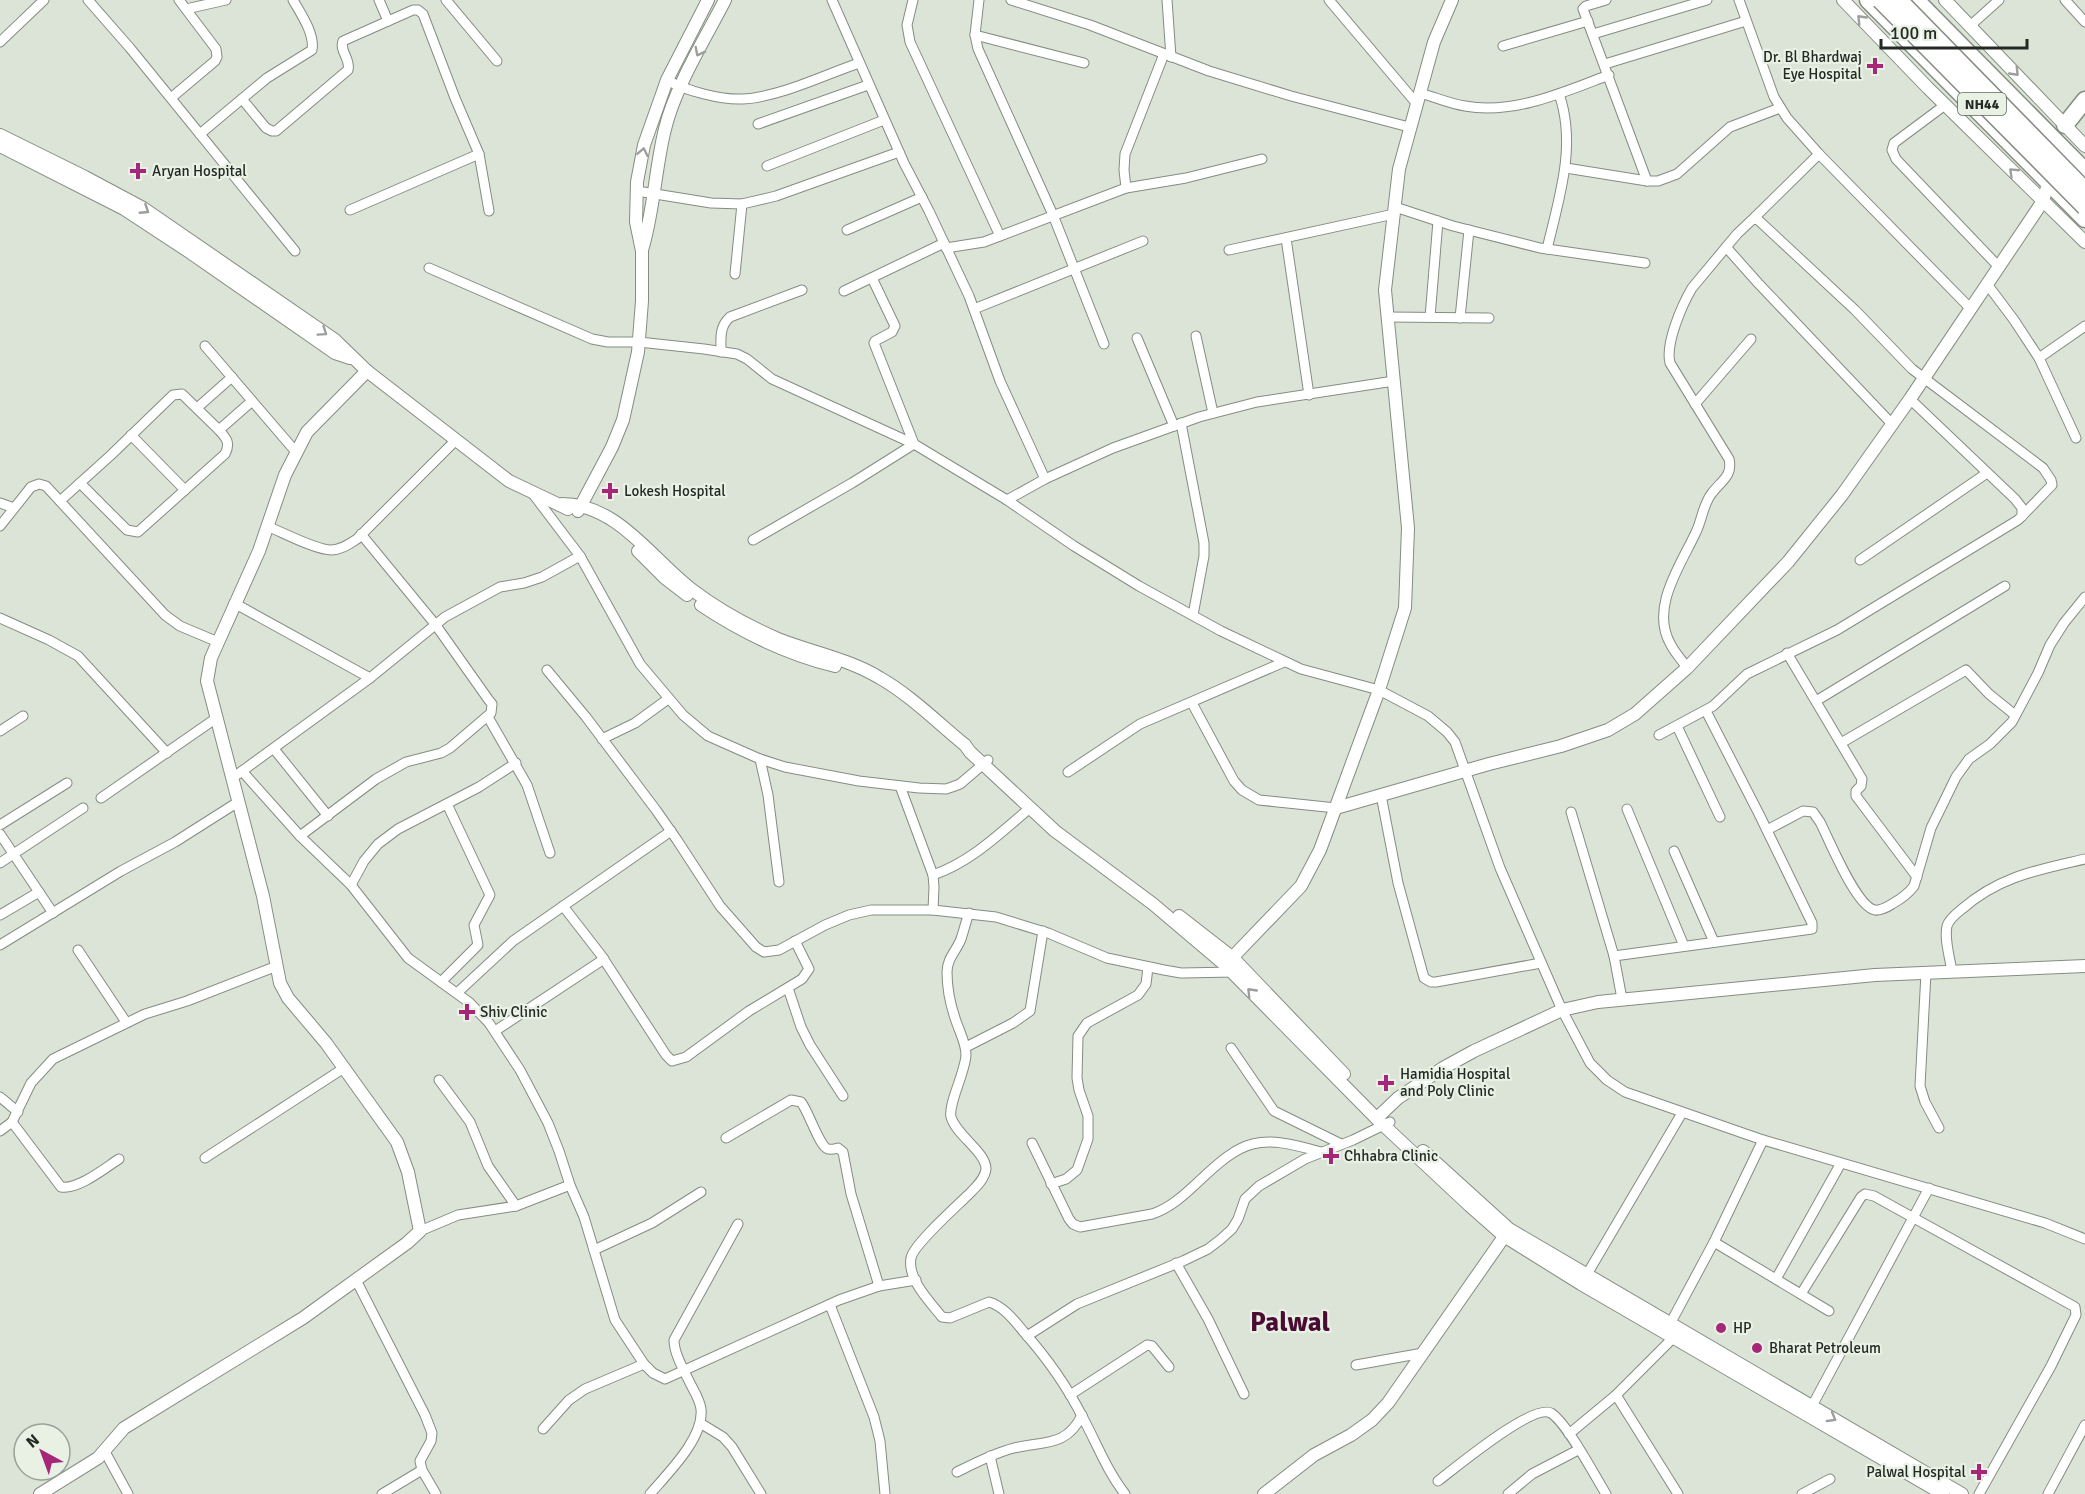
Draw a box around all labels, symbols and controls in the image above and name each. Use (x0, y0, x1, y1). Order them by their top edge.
scale bar (1881, 12, 2026, 50)
one-way arrow (1857, 15, 1868, 25)
text: 100 m (1890, 22, 1937, 44)
one-way arrow (694, 46, 706, 57)
place label: Dr. Bl Bhardwaj Eye Hospital (1763, 48, 1862, 83)
marker: Dr. Bl Bhardwaj Eye Hospital (1866, 57, 1884, 75)
one-way arrow (2007, 65, 2018, 76)
road number: NH44 (1958, 93, 2006, 115)
one-way arrow (635, 147, 648, 157)
marker: Aryan Hospital (129, 162, 147, 180)
place label: Aryan Hospital (152, 162, 247, 180)
one-way arrow (2010, 168, 2020, 179)
one-way arrow (139, 203, 149, 215)
one-way arrow (317, 325, 328, 336)
marker: Lokesh Hospital (601, 482, 619, 500)
place label: Lokesh Hospital (624, 482, 726, 500)
one-way arrow (1247, 988, 1258, 999)
marker: Shiv Clinic (458, 1003, 476, 1021)
place label: Shiv Clinic (480, 1003, 547, 1021)
place label: Hamidia Hospital and Poly Clinic (1400, 1065, 1510, 1100)
marker: Hamidia Hospital and Poly Clinic (1377, 1074, 1395, 1092)
marker: Chhabra Clinic (1322, 1147, 1340, 1165)
place label: Chhabra Clinic (1344, 1147, 1438, 1165)
district label: Palwal (1250, 1306, 1330, 1339)
place label: HP (1733, 1319, 1752, 1337)
marker: HP (1714, 1321, 1728, 1335)
place label: Bharat Petroleum (1769, 1339, 1881, 1357)
marker: Bharat Petroleum (1750, 1341, 1764, 1355)
one-way arrow (1826, 1410, 1836, 1422)
north arrow (12, 1422, 72, 1482)
text: N (22, 1430, 44, 1453)
place label: Palwal Hospital (1866, 1463, 1966, 1481)
marker: Palwal Hospital (1970, 1463, 1988, 1481)

